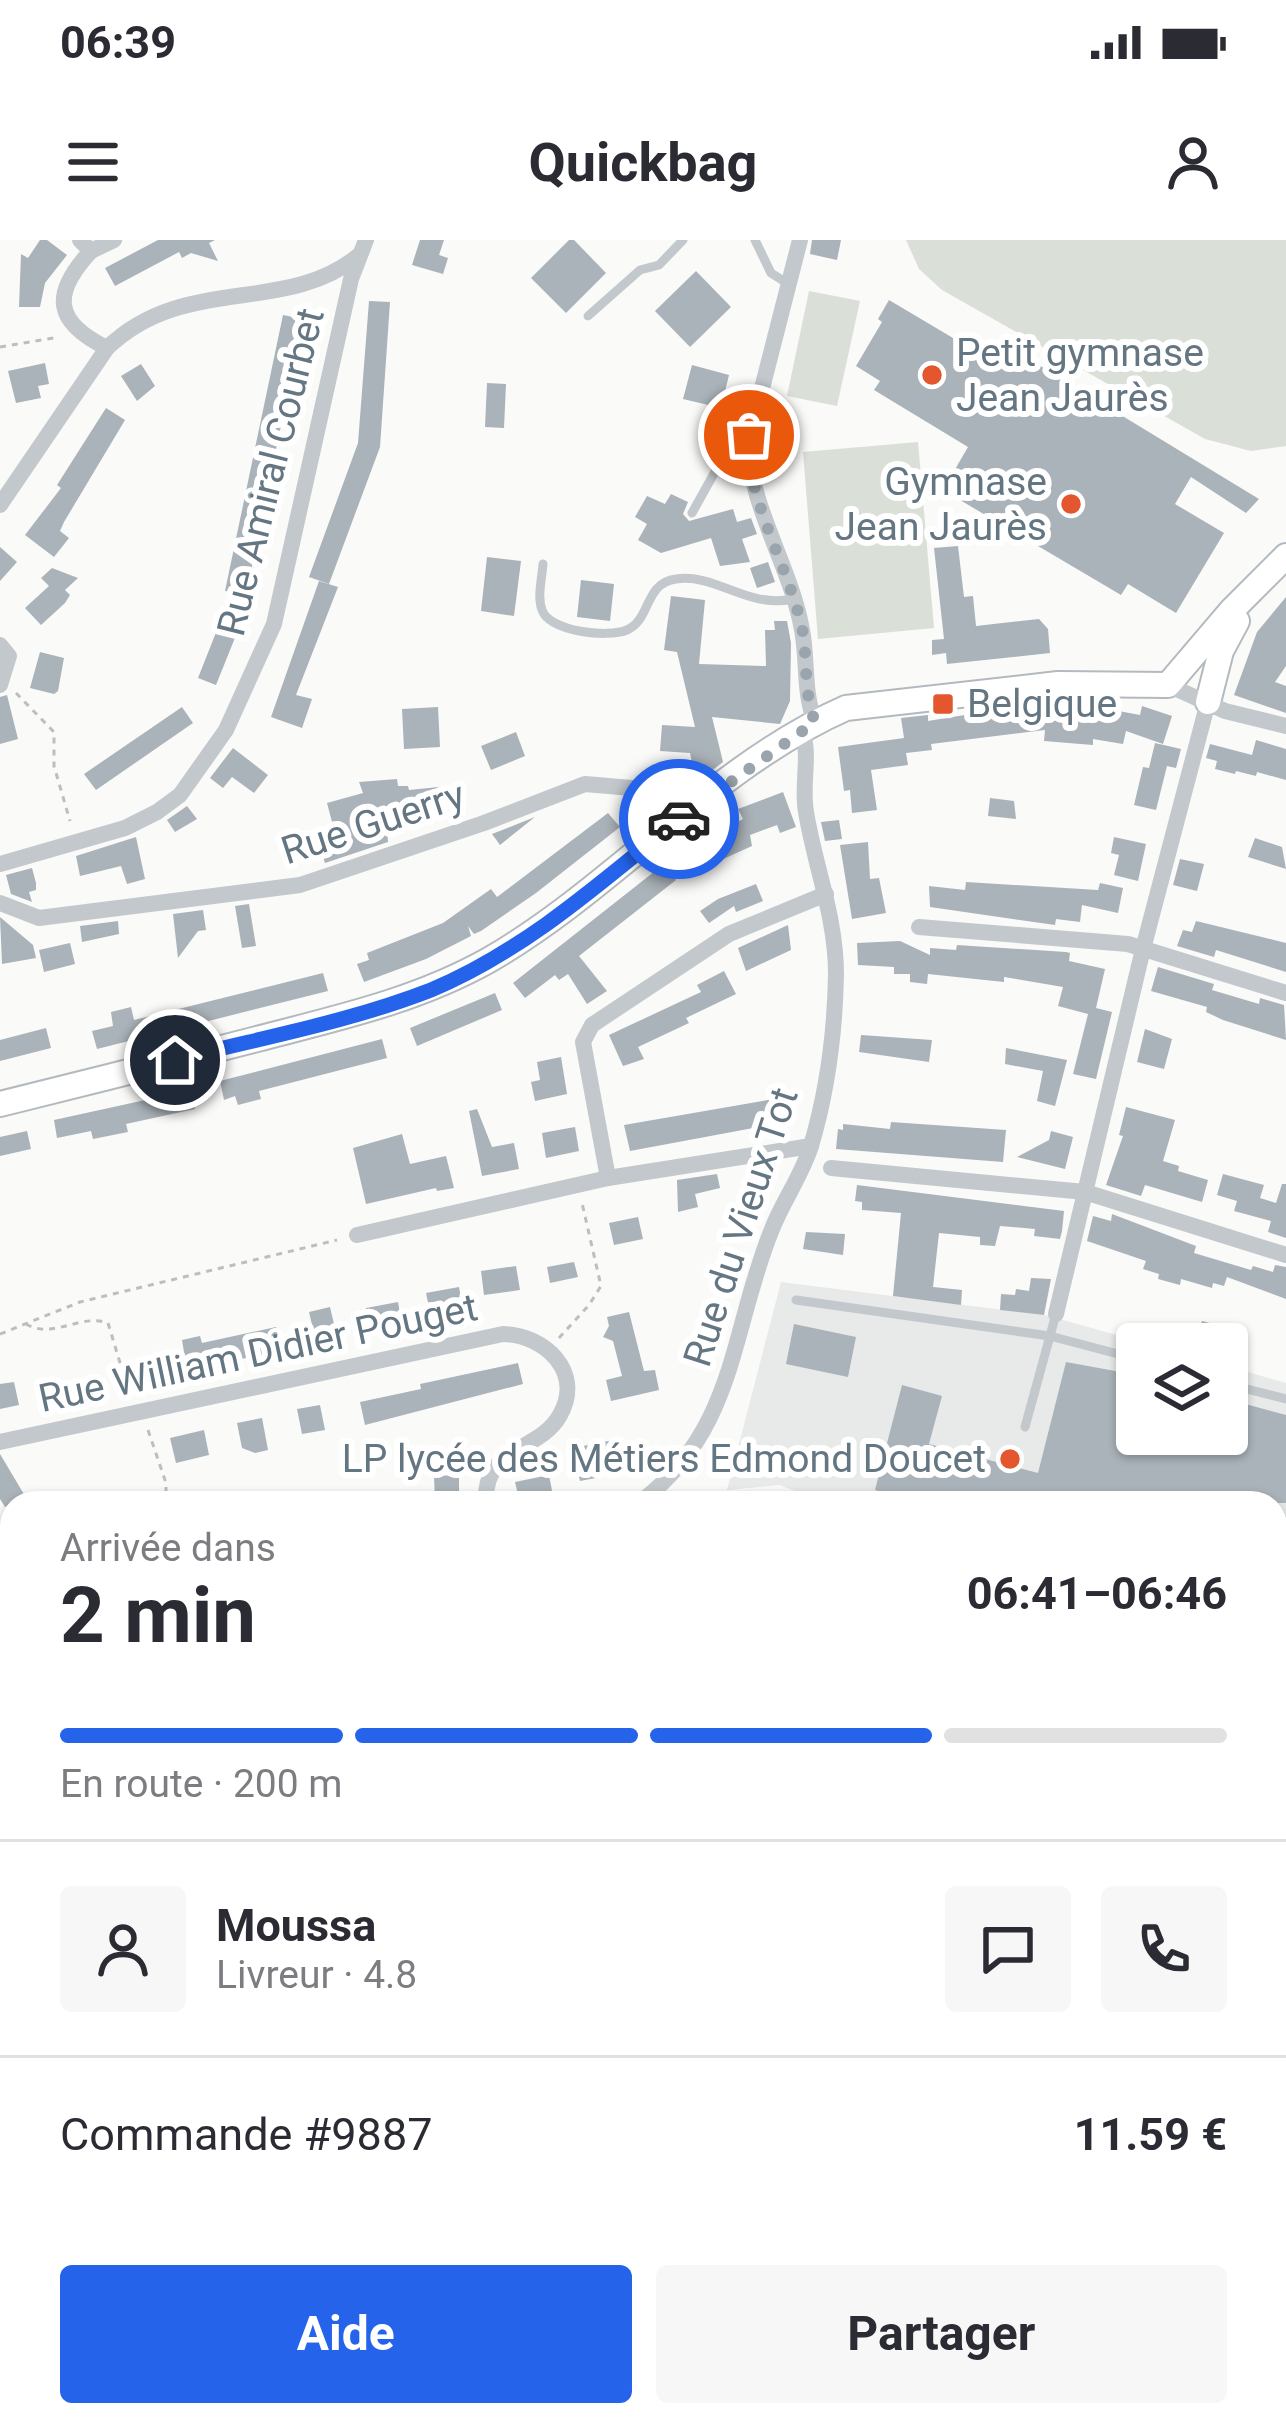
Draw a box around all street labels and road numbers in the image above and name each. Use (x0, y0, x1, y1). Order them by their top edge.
street label: Rue Amiral Courbet (208, 304, 334, 640)
street label: Rue Guerry (276, 772, 470, 874)
street label: Rue du Vieux Tot (674, 1082, 808, 1372)
street label: Rue William Didier Pouget (35, 1284, 481, 1422)

